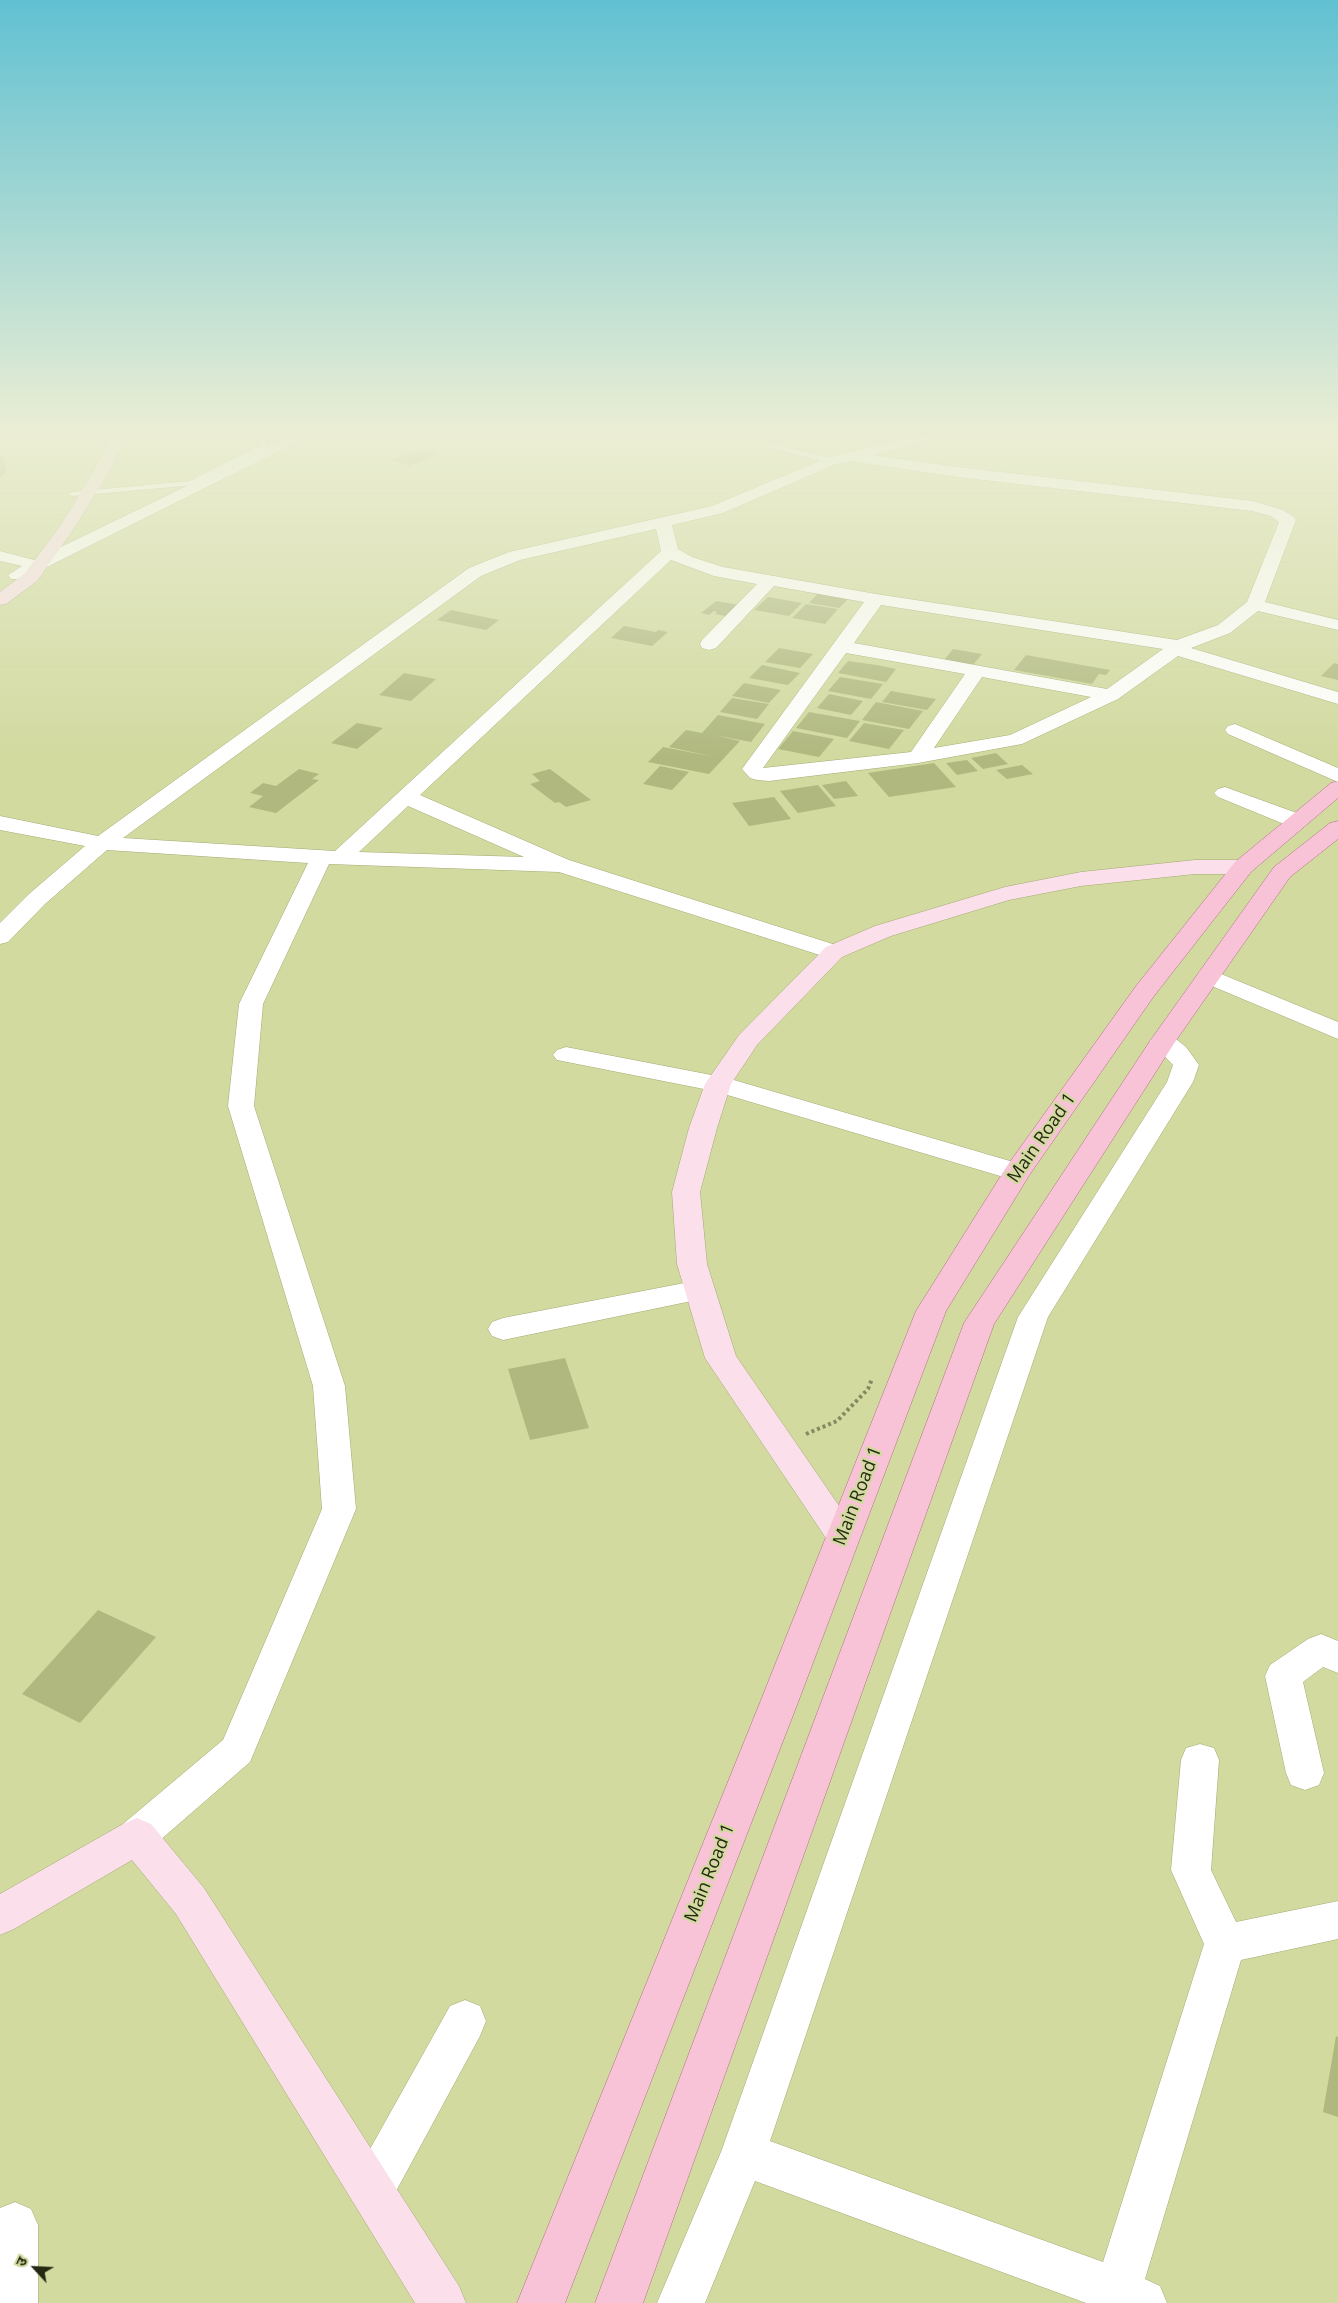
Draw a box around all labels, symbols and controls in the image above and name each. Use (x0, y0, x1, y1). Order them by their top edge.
street label: Main Road 1 (1003, 1089, 1081, 1187)
street label: Main Road 1 (829, 1443, 887, 1549)
street label: Main Road 1 (680, 1821, 740, 1925)
north arrow (10, 2243, 60, 2293)
text: उ (11, 2254, 31, 2269)

